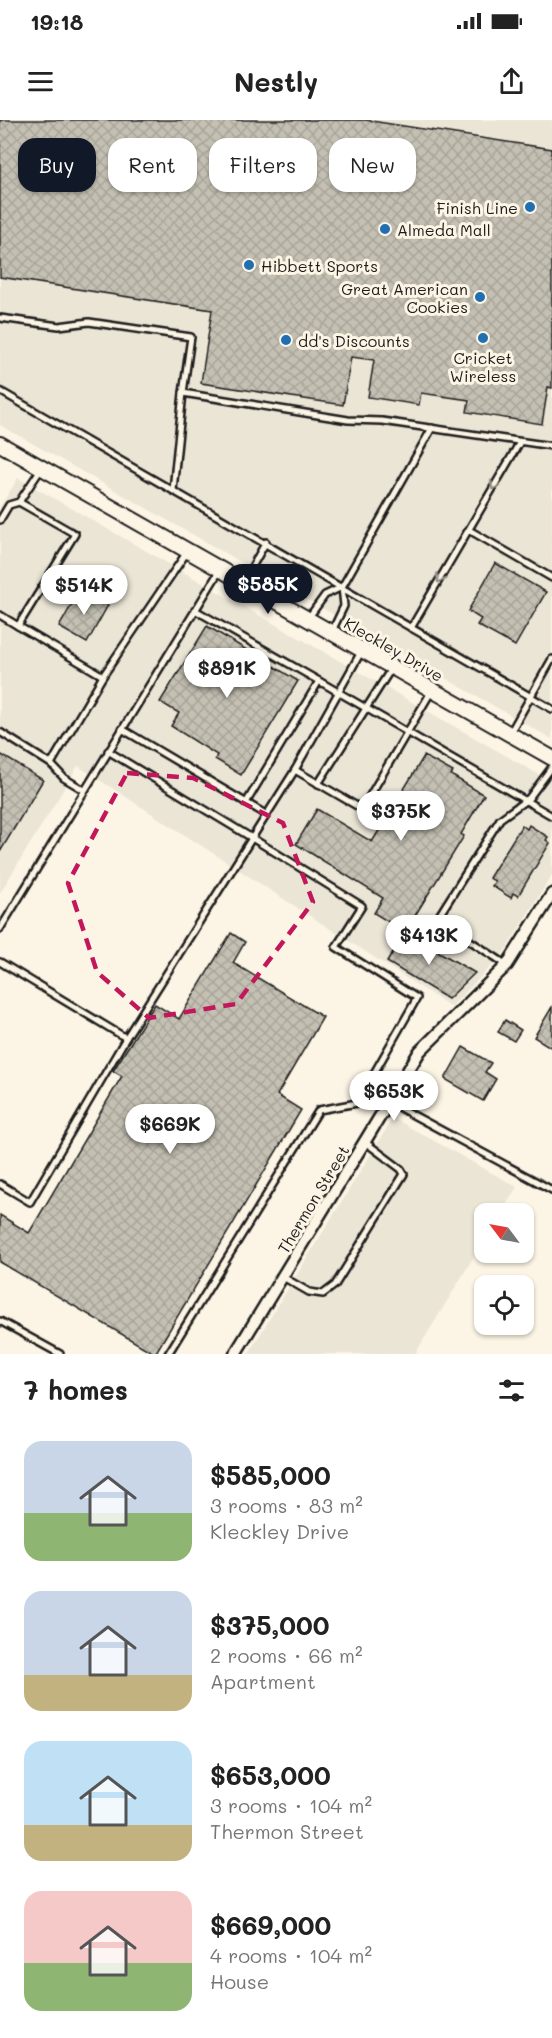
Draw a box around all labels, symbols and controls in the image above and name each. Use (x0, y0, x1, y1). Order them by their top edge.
text: 19:18 (30, 7, 83, 36)
text: Nestly (234, 64, 318, 99)
icon: menu (24, 65, 57, 98)
icon: share (495, 65, 528, 98)
chip: Buy (18, 138, 96, 192)
chip: Rent (108, 138, 197, 192)
chip: Filters (209, 138, 317, 192)
chip: New (329, 138, 416, 192)
place label: Finish Line (436, 197, 518, 218)
marker: Finish Line (523, 200, 537, 214)
place label: Almeda Mall (397, 219, 491, 240)
marker: Almeda Mall (378, 222, 392, 236)
place label: Hibbett Sports (261, 255, 378, 276)
marker: Hibbett Sports (242, 258, 256, 272)
place label: Great American Cookies (341, 278, 468, 317)
marker: Great American Cookies (473, 290, 487, 304)
place label: dd's Discounts (298, 330, 410, 351)
marker: Cricket Wireless (476, 331, 490, 345)
marker: dd's Discounts (279, 333, 293, 347)
place label: Cricket Wireless (450, 347, 516, 386)
one-way arrow (490, 480, 502, 490)
pin: $585K (226, 564, 310, 615)
pin: $514K (42, 565, 126, 616)
text: $585K (237, 570, 299, 596)
text: $514K (55, 571, 113, 597)
one-way arrow (435, 573, 447, 583)
street label: Kleckley Drive (341, 612, 447, 686)
pin: $891K (185, 648, 269, 699)
text: $891K (198, 654, 256, 680)
pin: $375K (359, 791, 443, 842)
text: $375K (371, 797, 431, 823)
pin: $413K (387, 915, 471, 966)
text: $413K (399, 921, 459, 947)
pin: $653K (352, 1071, 436, 1122)
text: $653K (363, 1077, 425, 1103)
pin: $669K (128, 1104, 212, 1155)
text: $669K (139, 1110, 201, 1136)
street label: Thermon Street (272, 1141, 354, 1257)
north arrow (474, 1203, 534, 1263)
map controls (474, 1203, 534, 1335)
button: locate (474, 1275, 534, 1335)
text: 7 homes (24, 1373, 128, 1407)
icon: filters (495, 1374, 528, 1407)
text: $585,000 (210, 1458, 331, 1492)
icon: home (72, 1465, 144, 1537)
text: 3 rooms · 83 m² (210, 1492, 363, 1518)
text: Kleckley Drive (210, 1518, 349, 1544)
text: $375,000 (210, 1608, 329, 1642)
icon: home (72, 1615, 144, 1687)
text: 2 rooms · 66 m² (210, 1642, 363, 1668)
text: Apartment (210, 1668, 316, 1694)
text: $653,000 (210, 1758, 331, 1792)
icon: home (72, 1765, 144, 1837)
text: 3 rooms · 104 m² (210, 1792, 372, 1818)
text: Thermon Street (210, 1818, 364, 1844)
text: $669,000 (210, 1908, 331, 1942)
icon: home (72, 1915, 144, 1987)
text: 4 rooms · 104 m² (210, 1942, 372, 1968)
text: House (210, 1968, 269, 1994)

